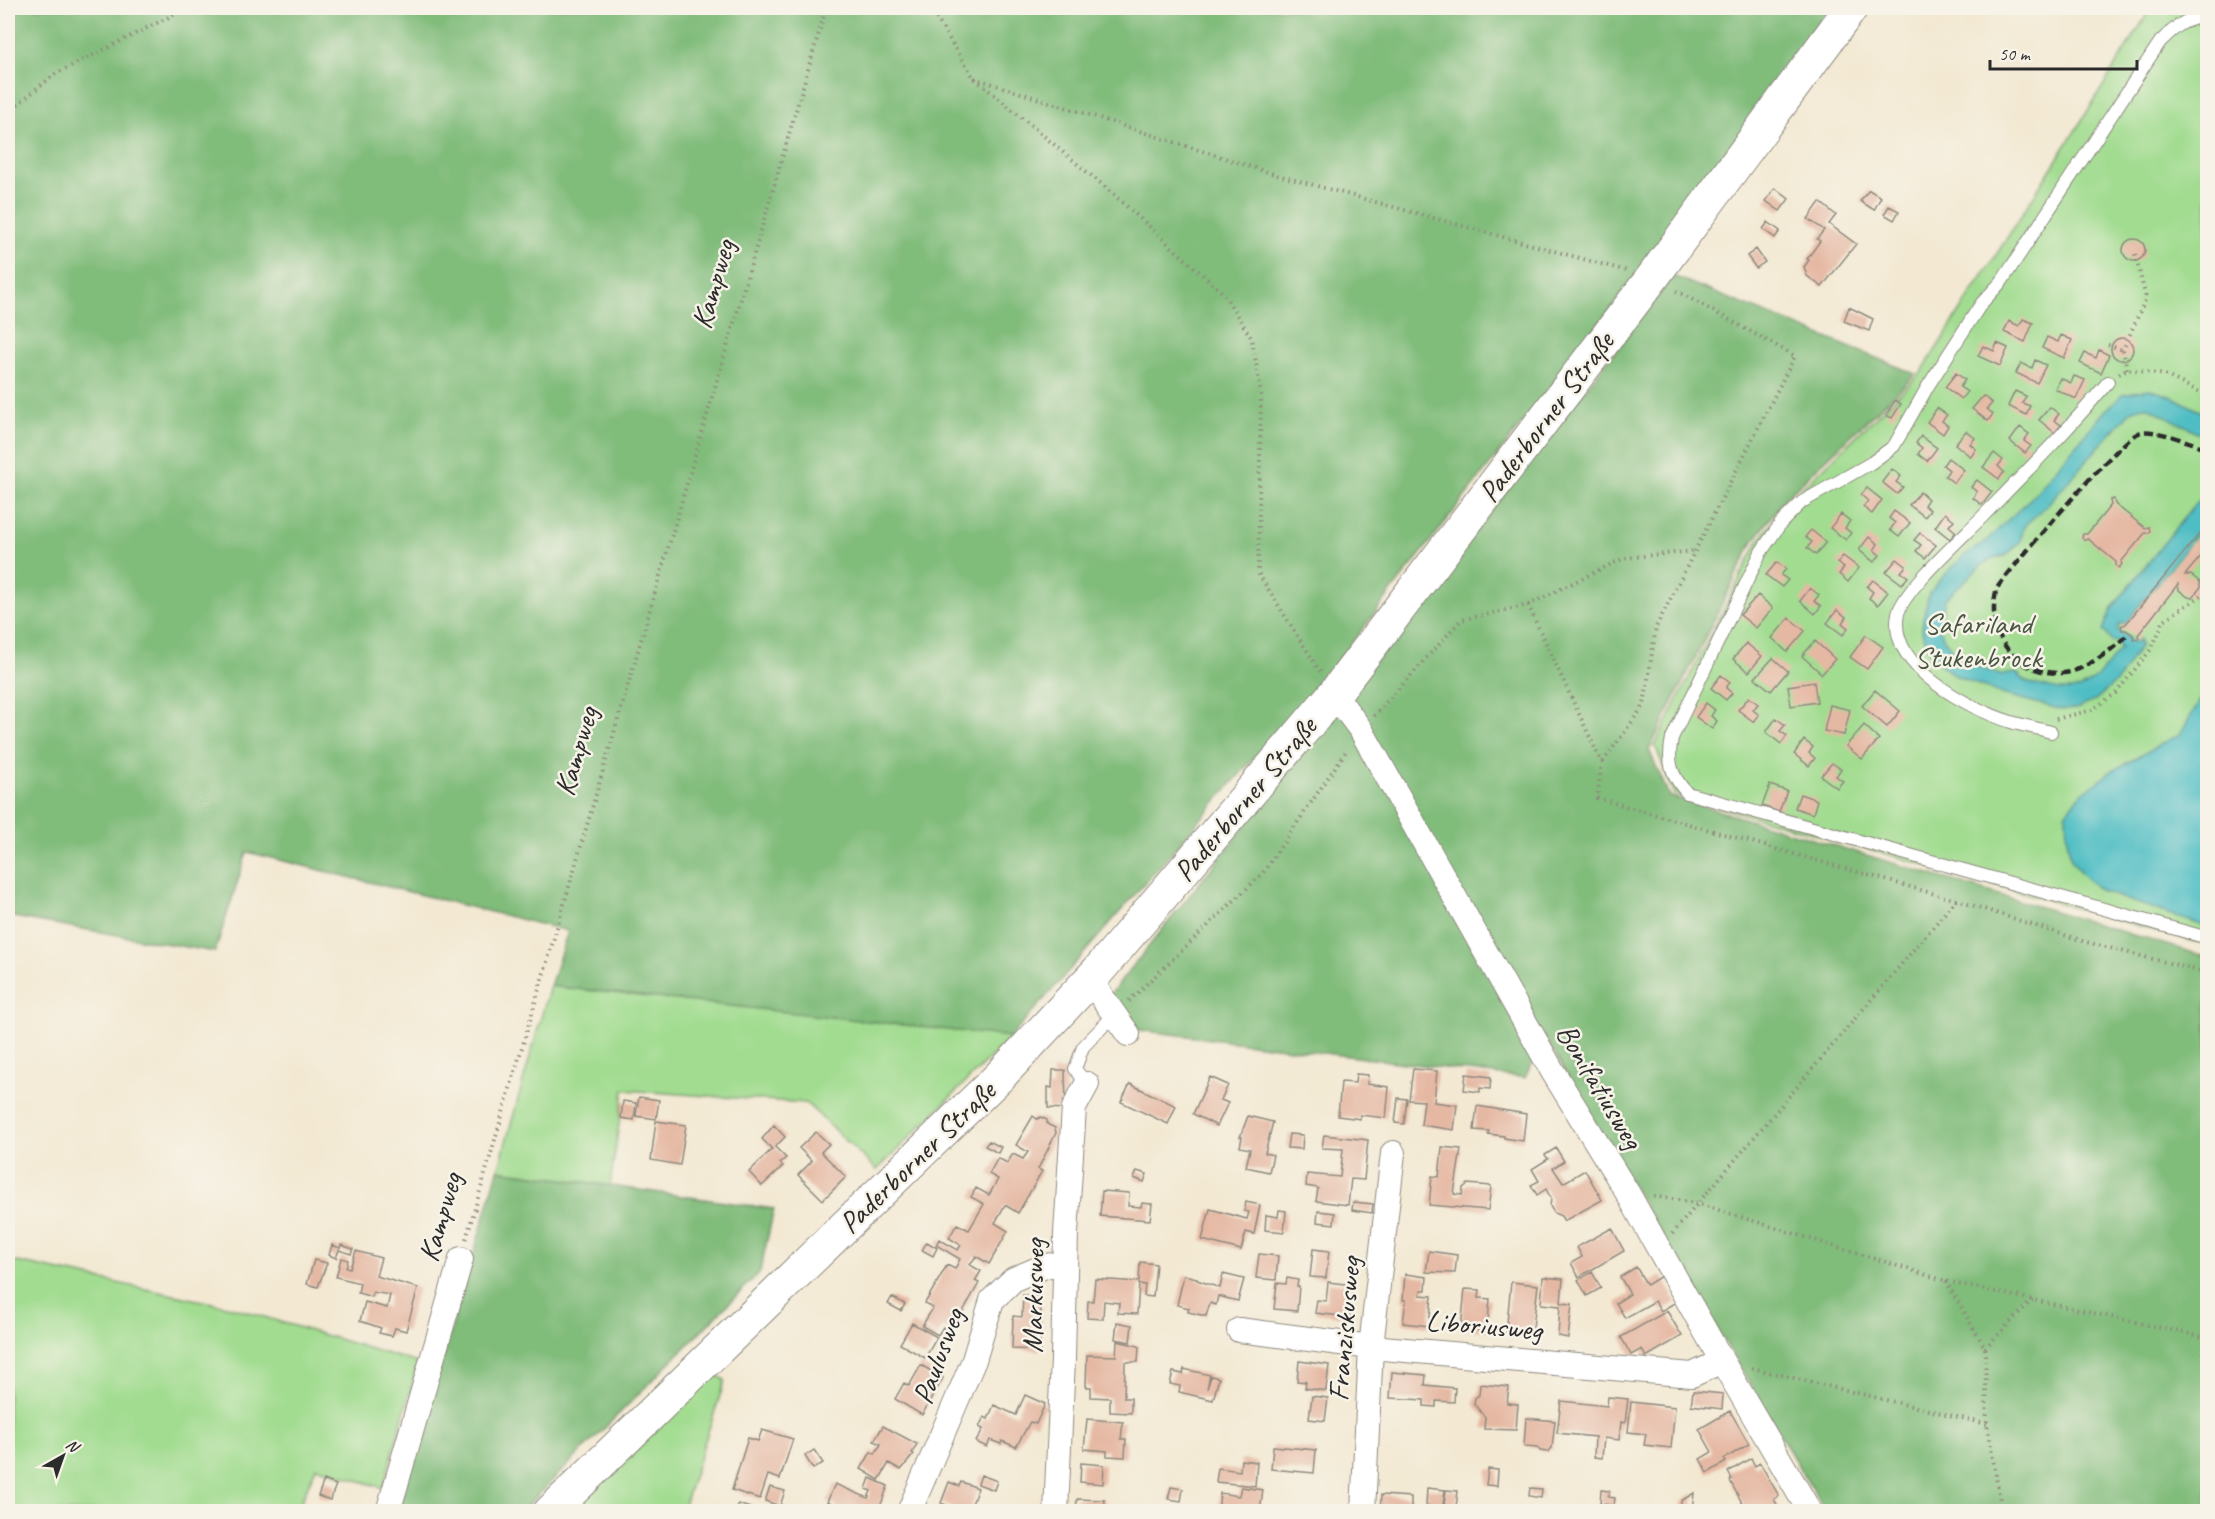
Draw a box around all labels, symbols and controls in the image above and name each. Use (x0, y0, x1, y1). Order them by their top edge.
scale bar (1990, 33, 2137, 71)
text: 50 m (1999, 43, 2032, 65)
street label: Kampweg (682, 234, 744, 333)
street label: Paderborner Straße (1470, 322, 1624, 510)
park label: Safariland Stukenbrock (1915, 604, 2044, 676)
street label: Kampweg (545, 701, 607, 800)
street label: Paderborner Straße (1165, 707, 1326, 889)
street label: Bonifatiusweg (1548, 1017, 1653, 1157)
street label: Paderborner Straße (831, 1071, 1005, 1241)
street label: Kampweg (409, 1167, 471, 1266)
street label: Markusweg (1013, 1236, 1053, 1353)
street label: Franziskusweg (1319, 1253, 1369, 1402)
street label: Liboriusweg (1425, 1301, 1546, 1349)
street label: Paulusweg (903, 1302, 973, 1409)
north arrow (33, 1426, 93, 1486)
text: N (62, 1434, 85, 1458)

